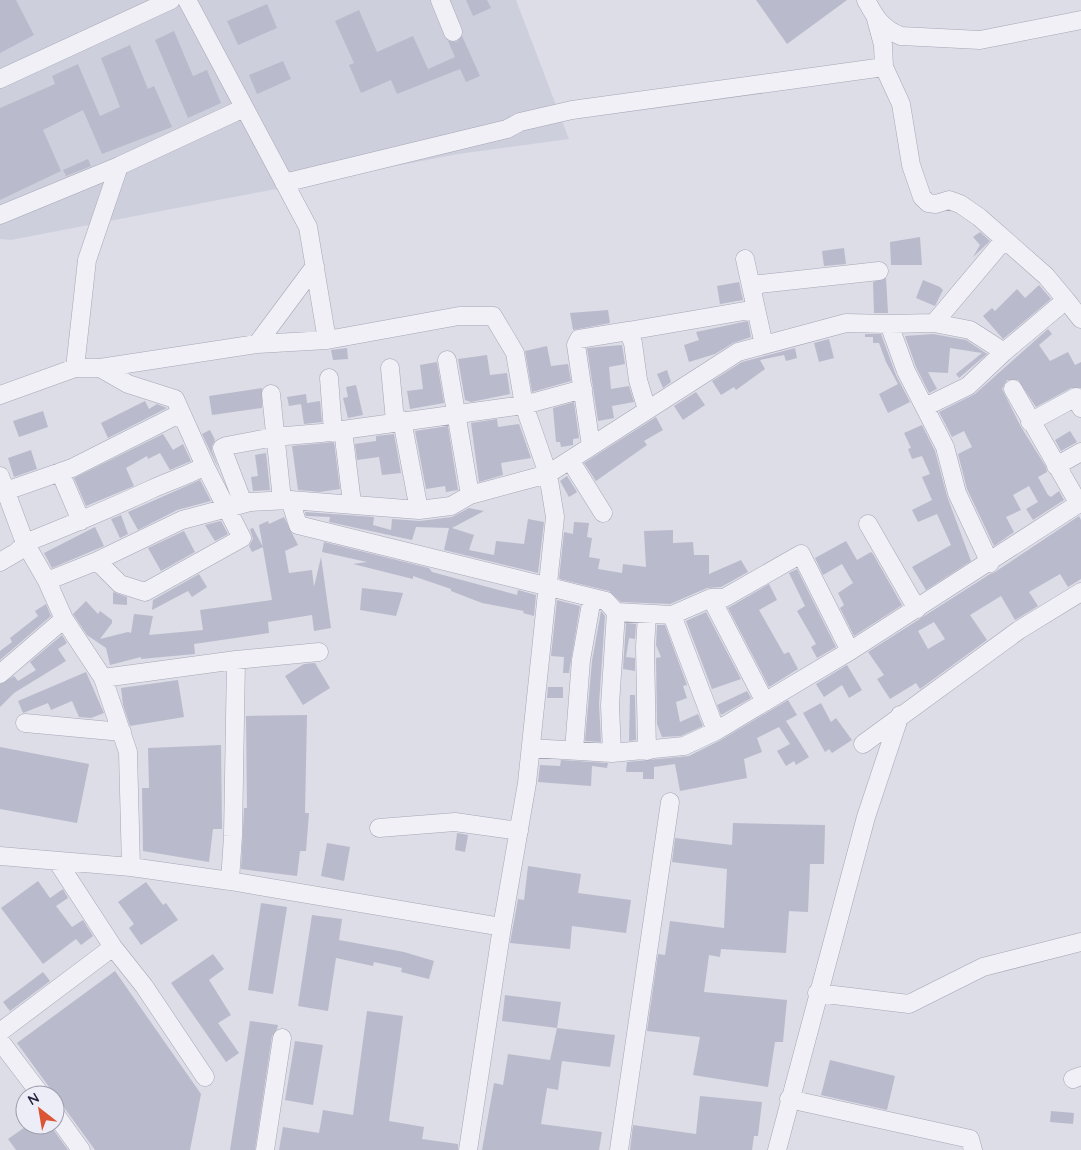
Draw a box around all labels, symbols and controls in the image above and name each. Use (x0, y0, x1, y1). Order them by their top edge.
north arrow (15, 1085, 65, 1135)
text: N (24, 1088, 42, 1109)

